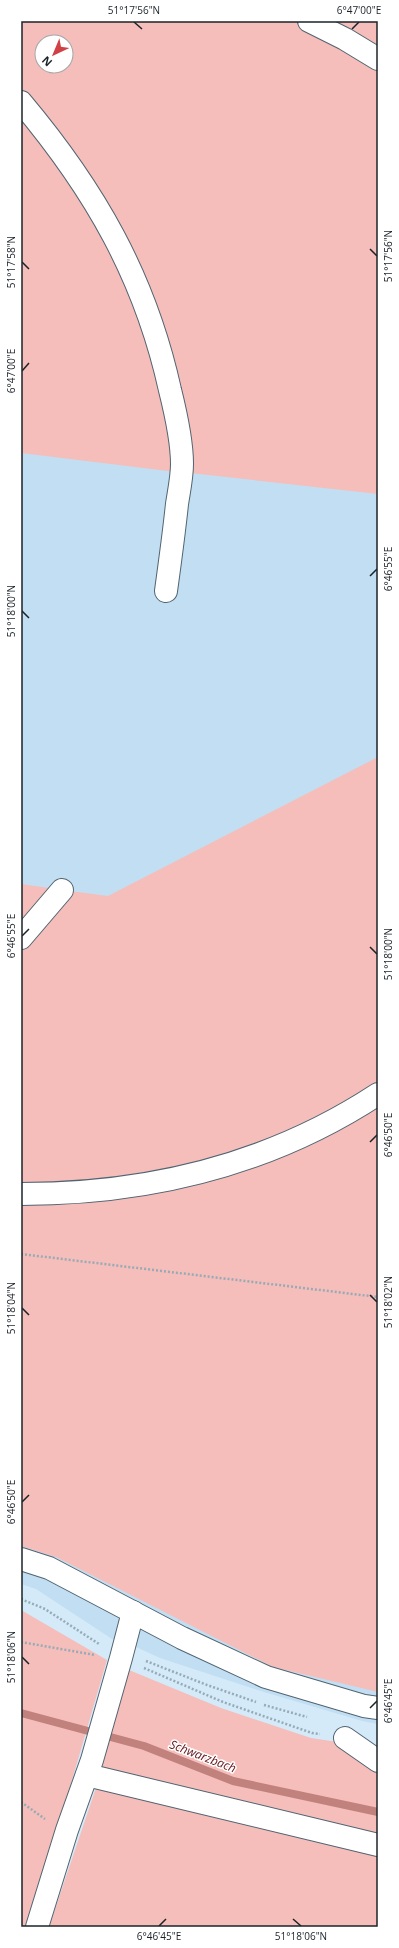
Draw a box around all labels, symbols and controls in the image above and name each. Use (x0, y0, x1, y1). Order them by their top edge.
text: 51°17'56"N (108, 3, 160, 17)
text: 6°47'00"E (337, 3, 381, 17)
north arrow (34, 34, 74, 74)
text: N (38, 53, 55, 70)
text: 51°17'56"N (381, 230, 395, 282)
text: 51°17'58"N (4, 236, 18, 288)
text: 6°47'00"E (4, 349, 18, 393)
text: 6°46'55"E (381, 547, 395, 591)
text: 51°18'00"N (4, 585, 18, 637)
text: 6°46'55"E (4, 914, 18, 958)
text: 51°18'00"N (381, 928, 395, 980)
text: 6°46'50"E (381, 1113, 395, 1157)
text: 51°18'02"N (381, 1276, 395, 1328)
text: 51°18'04"N (4, 1282, 18, 1334)
text: 6°46'50"E (4, 1480, 18, 1524)
text: 51°18'06"N (4, 1631, 18, 1683)
text: 6°46'45"E (381, 1679, 395, 1723)
water label: Schwarzbach (167, 1736, 239, 1776)
text: 6°46'45"E (137, 1929, 181, 1943)
text: 51°18'06"N (275, 1929, 327, 1943)

